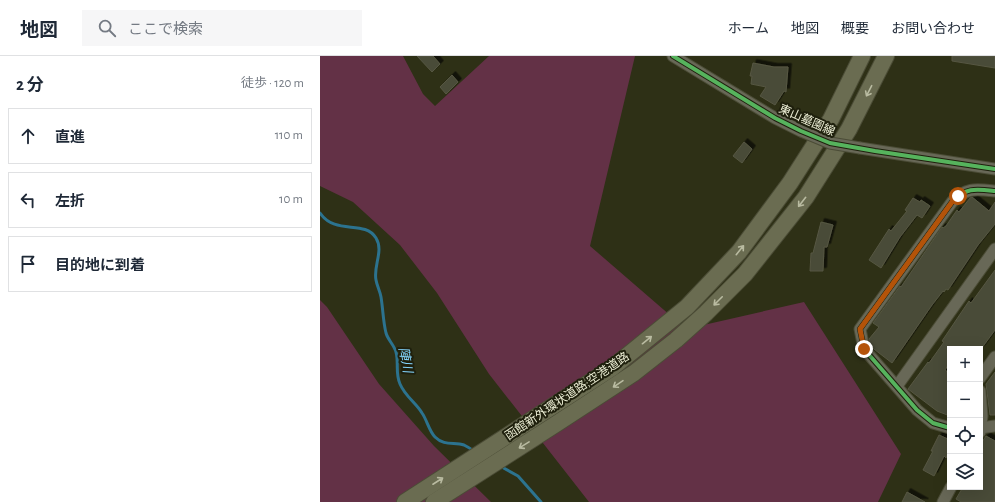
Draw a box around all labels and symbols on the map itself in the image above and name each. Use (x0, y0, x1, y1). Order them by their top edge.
one-way arrow (865, 85, 872, 97)
street label: 東山墓園線 (777, 101, 837, 138)
route start (949, 187, 967, 205)
one-way arrow (798, 197, 807, 208)
one-way arrow (736, 245, 745, 256)
one-way arrow (713, 296, 723, 306)
one-way arrow (641, 336, 652, 345)
route end (855, 340, 873, 358)
water label: 陣川 (396, 346, 415, 376)
street label: 函館新外環状道路;空港道路 (502, 349, 631, 442)
one-way arrow (612, 380, 624, 388)
one-way arrow (518, 441, 529, 449)
one-way arrow (432, 477, 443, 485)

